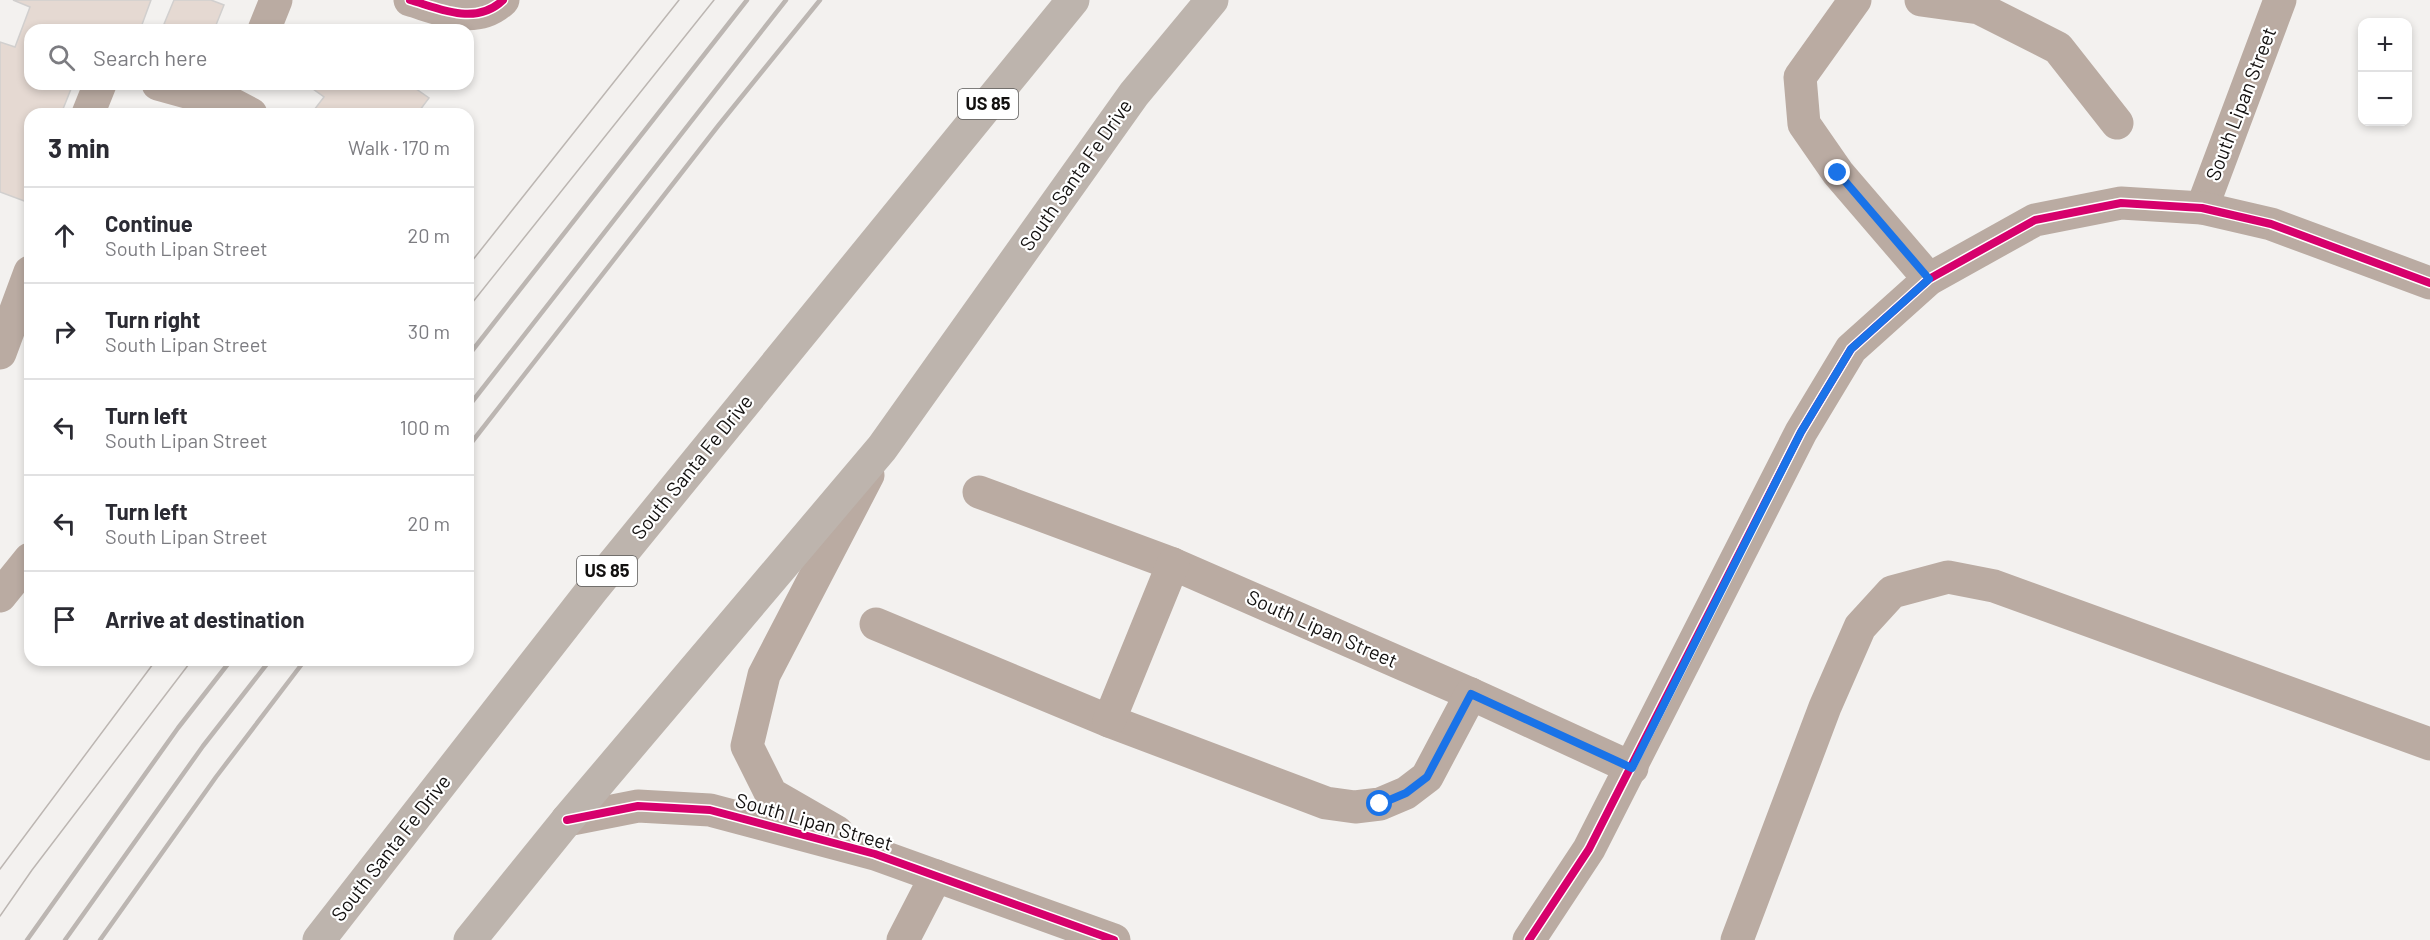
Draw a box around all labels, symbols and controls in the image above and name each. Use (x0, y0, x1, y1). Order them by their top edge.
map controls (2358, 18, 2412, 126)
button: + (2358, 18, 2412, 72)
search box (24, 24, 474, 90)
street label: South Lipan Street (2200, 24, 2280, 184)
icon: search (45, 41, 78, 74)
text: Search here (93, 44, 207, 70)
button: − (2358, 72, 2412, 126)
road number: US 85 (958, 89, 1018, 119)
street label: South Santa Fe Drive (1014, 94, 1136, 255)
text: 3 min (48, 132, 110, 163)
text: Walk · 170 m (348, 135, 450, 159)
route end (1824, 159, 1850, 185)
text: Continue (105, 210, 193, 236)
icon: ahead (48, 219, 81, 252)
text: 20 m (407, 223, 450, 247)
text: South Lipan Street (105, 236, 267, 260)
text: Turn right (105, 306, 200, 332)
icon: right (48, 315, 81, 348)
text: 30 m (408, 319, 450, 343)
text: South Lipan Street (105, 332, 267, 356)
street label: South Santa Fe Drive (625, 389, 757, 544)
text: Turn left (105, 402, 188, 428)
icon: left (48, 411, 81, 444)
text: 100 m (400, 415, 450, 439)
text: South Lipan Street (105, 428, 267, 452)
text: Turn left (105, 498, 188, 524)
icon: left (48, 507, 81, 540)
text: 20 m (407, 511, 450, 535)
text: South Lipan Street (105, 524, 267, 548)
road number: US 85 (577, 556, 637, 586)
street label: South Lipan Street (1243, 584, 1401, 672)
icon: arrive (48, 603, 81, 636)
text: Arrive at destination (105, 606, 304, 632)
street label: South Santa Fe Drive (326, 769, 455, 925)
street label: South Lipan Street (733, 787, 896, 855)
route start (1366, 790, 1392, 816)

